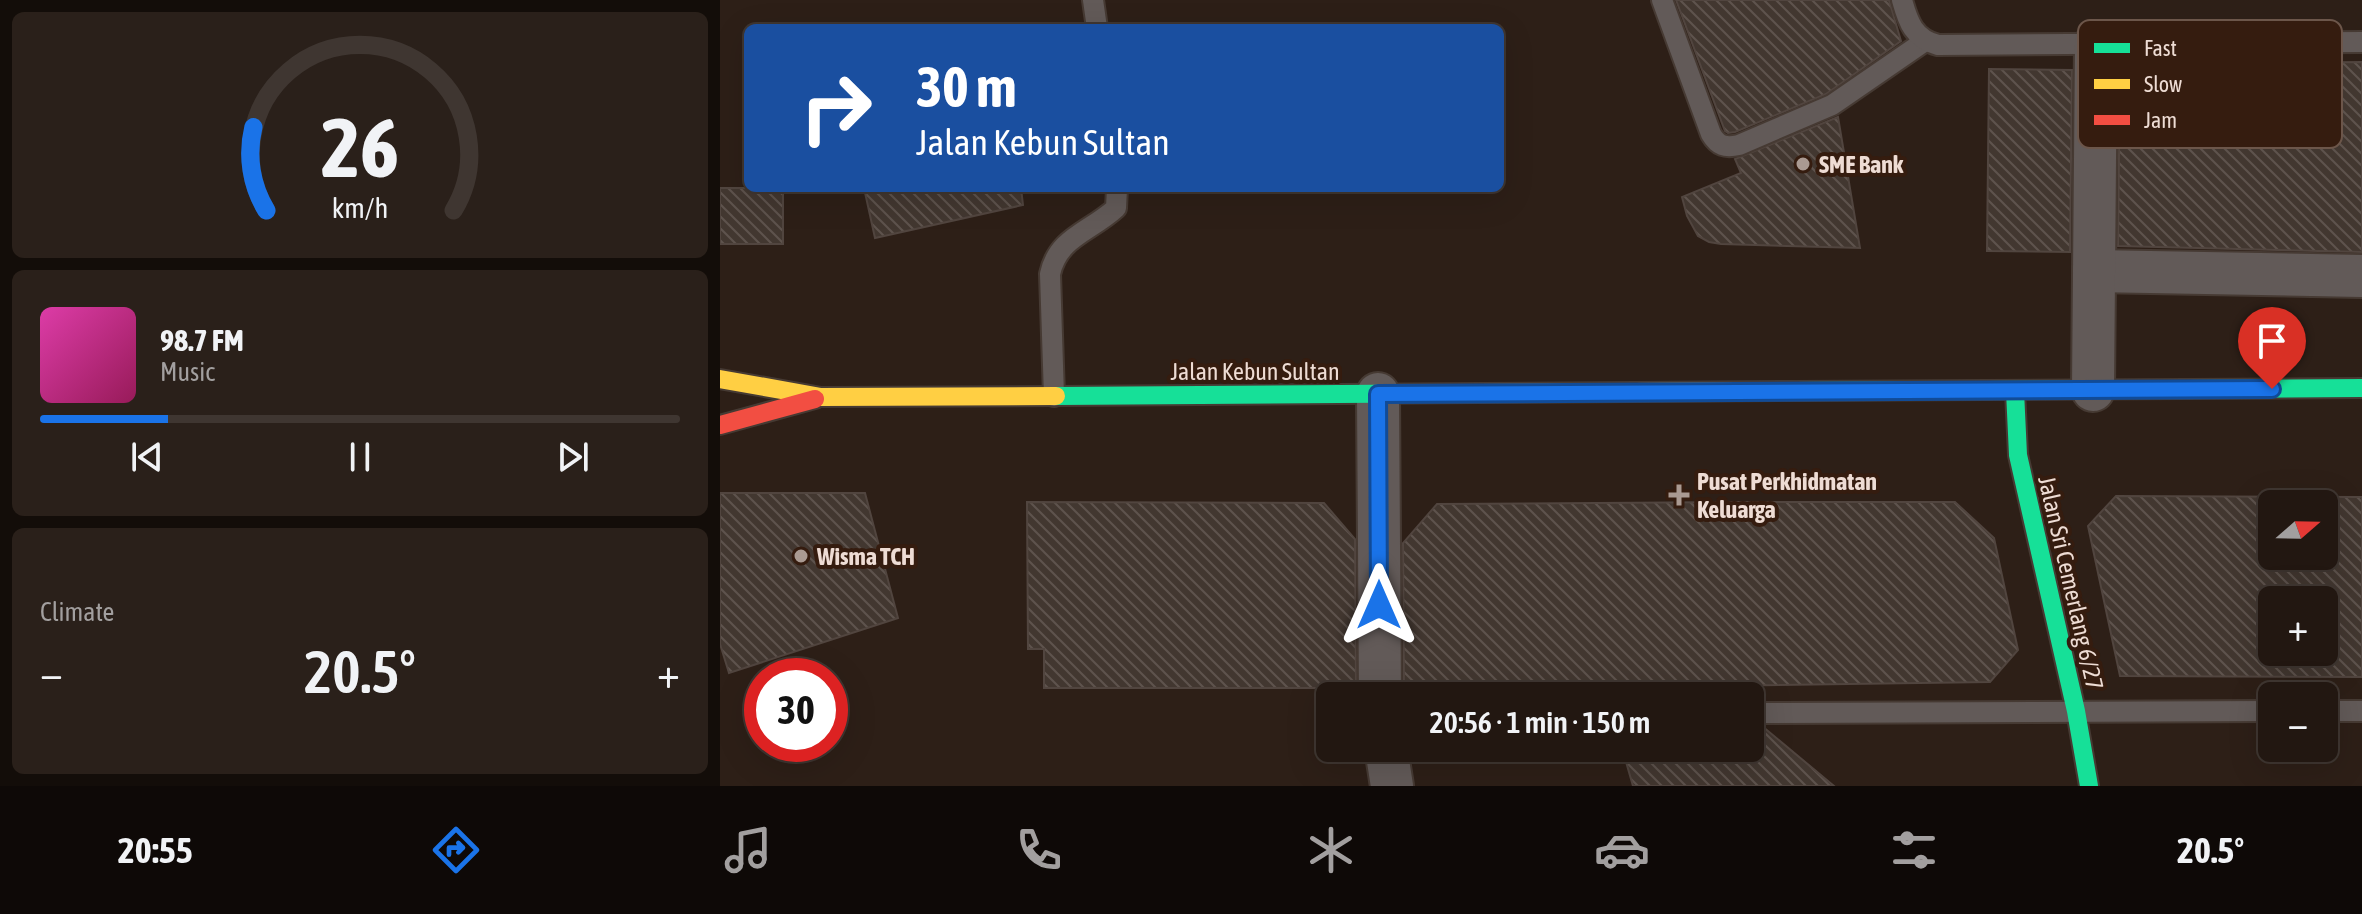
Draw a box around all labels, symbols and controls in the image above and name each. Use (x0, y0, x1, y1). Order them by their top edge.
legend (2078, 20, 2342, 148)
text: Fast (2144, 35, 2177, 61)
text: 30 m (916, 55, 1017, 119)
icon: right (784, 56, 888, 160)
text: Slow (2144, 71, 2182, 97)
text: 26 (321, 99, 399, 195)
text: Jam (2144, 107, 2177, 133)
text: Jalan Kebun Sultan (916, 121, 1170, 163)
place label: SME Bank (1819, 151, 1904, 178)
marker: SME Bank (1794, 155, 1812, 173)
text: km/h (332, 191, 388, 224)
pin (2238, 307, 2306, 389)
icon: arrive (2250, 319, 2294, 363)
text: 98.7 FM (160, 323, 244, 357)
text: Music (160, 357, 215, 387)
street label: Jalan Kebun Sultan (1170, 358, 1340, 385)
icon: previous (125, 435, 169, 479)
icon: pause (338, 435, 382, 479)
icon: next (551, 435, 595, 479)
place label: Pusat Perkhidmatan Keluarga (1697, 468, 1877, 523)
street label: Jalan Sri Cemerlang 6/27 (2033, 473, 2109, 693)
marker: Pusat Perkhidmatan Keluarga (1668, 484, 1690, 506)
north arrow (2258, 490, 2338, 570)
map controls (2258, 490, 2338, 762)
place label: Wisma TCH (816, 543, 915, 570)
marker: Wisma TCH (792, 547, 810, 565)
position arrow (1337, 563, 1421, 647)
button: + (2258, 586, 2338, 666)
text: Climate (40, 597, 114, 627)
text: 20.5° (304, 637, 416, 706)
text: − (40, 647, 63, 697)
text: + (657, 647, 680, 697)
speed limit sign: 30 (744, 658, 848, 762)
button: − (2258, 682, 2338, 762)
text: 20:56 · 1 min · 150 m (1430, 705, 1650, 739)
icon: directions (428, 822, 484, 878)
icon: music (720, 822, 776, 878)
icon: phone (1011, 822, 1067, 878)
icon: climate (1303, 822, 1359, 878)
icon: car (1594, 822, 1650, 878)
icon: filters (1886, 822, 1942, 878)
text: 20:55 (118, 829, 193, 871)
text: 20.5° (2177, 829, 2244, 871)

